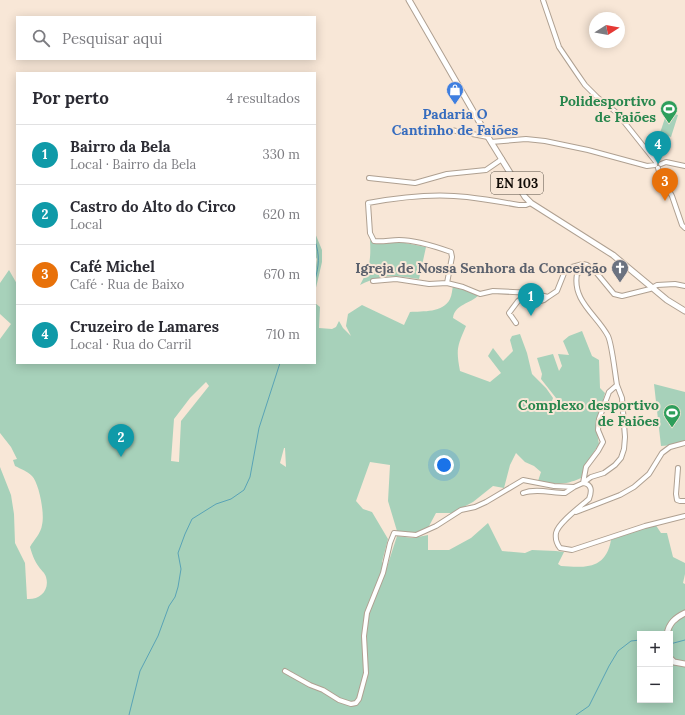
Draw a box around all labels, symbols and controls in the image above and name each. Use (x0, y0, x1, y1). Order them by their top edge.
north arrow (589, 12, 625, 48)
search box (16, 16, 316, 60)
icon: search (30, 27, 52, 49)
text: Pesquisar aqui (62, 29, 162, 48)
shop icon: Padaria O Cantinho de Faiões (445, 80, 465, 105)
text: Por perto (32, 87, 109, 109)
text: 4 resultados (226, 90, 300, 107)
place label: Polidesportivo de Faiões (559, 92, 656, 126)
sports icon: Polidesportivo de Faiões (659, 99, 679, 124)
place label: Padaria O Cantinho de Faiões (392, 105, 518, 139)
pin: 4 (645, 131, 671, 164)
text: Bairro da Bela (70, 137, 171, 156)
text: 1 (42, 146, 48, 163)
text: 330 m (262, 146, 300, 163)
text: Local · Bairro da Bela (70, 156, 196, 173)
pin: 3 (652, 168, 678, 201)
road number: EN 103 (491, 172, 543, 194)
text: Castro do Alto do Circo (70, 197, 236, 216)
text: 2 (42, 206, 48, 223)
text: 620 m (262, 206, 300, 223)
text: Local (70, 216, 102, 233)
text: Café Michel (70, 257, 155, 276)
church icon: Igreja de Nossa Senhora da Conceição (610, 258, 630, 283)
place label: Igreja de Nossa Senhora da Conceição (355, 259, 607, 277)
text: 3 (41, 266, 49, 283)
text: 670 m (263, 266, 300, 283)
text: Café · Rua de Baixo (70, 276, 184, 293)
pin: 1 (518, 283, 544, 316)
text: Cruzeiro de Lamares (70, 317, 219, 336)
text: 4 (41, 326, 49, 343)
text: 710 m (266, 326, 300, 343)
text: Local · Rua do Carril (70, 336, 191, 353)
place label: Complexo desportivo de Faiões (518, 396, 659, 430)
sports icon: Complexo desportivo de Faiões (662, 403, 682, 428)
pin: 2 (108, 424, 134, 457)
your location (434, 455, 454, 475)
map controls (637, 631, 673, 703)
button: + (637, 631, 673, 667)
button: − (637, 667, 673, 703)

